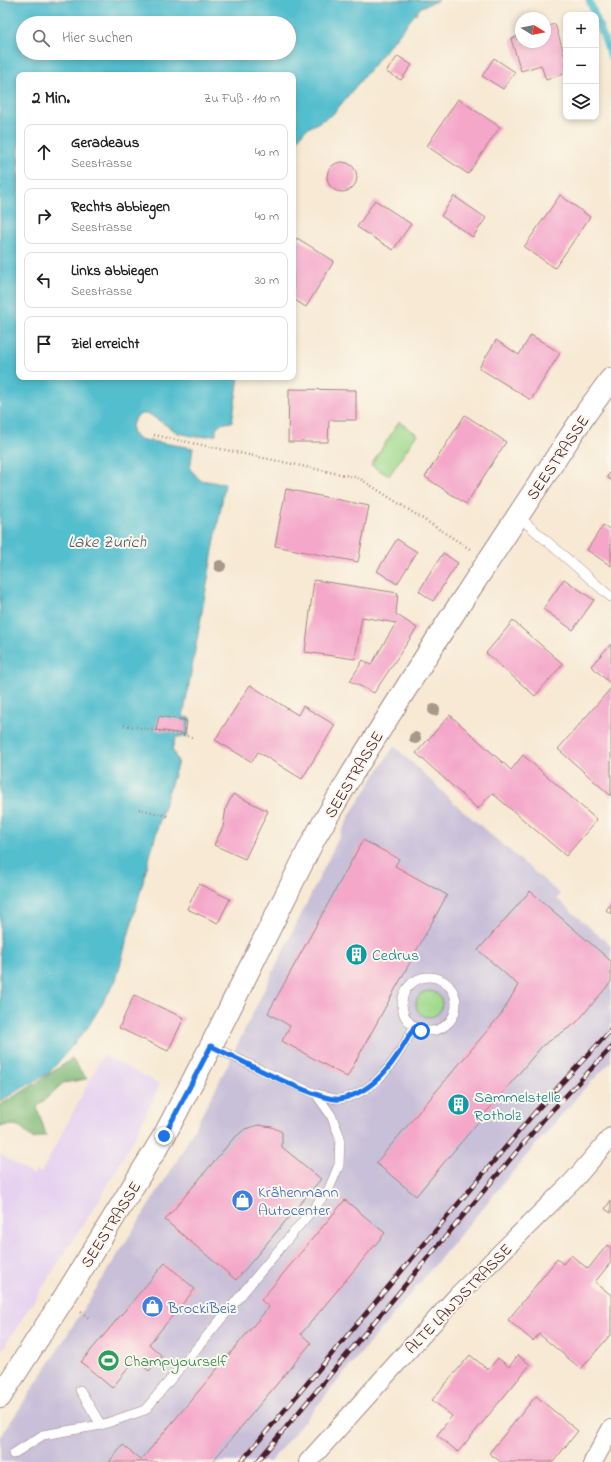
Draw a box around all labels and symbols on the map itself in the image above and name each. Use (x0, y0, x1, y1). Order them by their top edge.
north arrow (515, 12, 551, 48)
street label: SEESTRASSE (521, 411, 596, 505)
water label: Lake Zurich (68, 530, 147, 555)
street label: SEESTRASSE (319, 727, 390, 823)
building icon: Cedrus (344, 941, 370, 967)
place label: Cedrus (372, 944, 419, 968)
route start (412, 1022, 430, 1040)
place label: Sammelstelle Rotholz (474, 1086, 562, 1128)
building icon: Sammelstelle Rotholz (446, 1092, 472, 1118)
route end (155, 1127, 173, 1145)
street label: SEESTRASSE (76, 1177, 148, 1273)
place label: Krähenmann Autocenter (258, 1181, 338, 1223)
shop icon: Krähenmann Autocenter (230, 1187, 256, 1213)
street label: ALTE LANDSTRASSE (400, 1239, 519, 1360)
shop icon: BrockiBeiz (139, 1294, 165, 1320)
place label: BrockiBeiz (167, 1297, 237, 1321)
sports icon: Champyourself (95, 1347, 121, 1373)
place label: Champyourself (124, 1350, 228, 1374)

